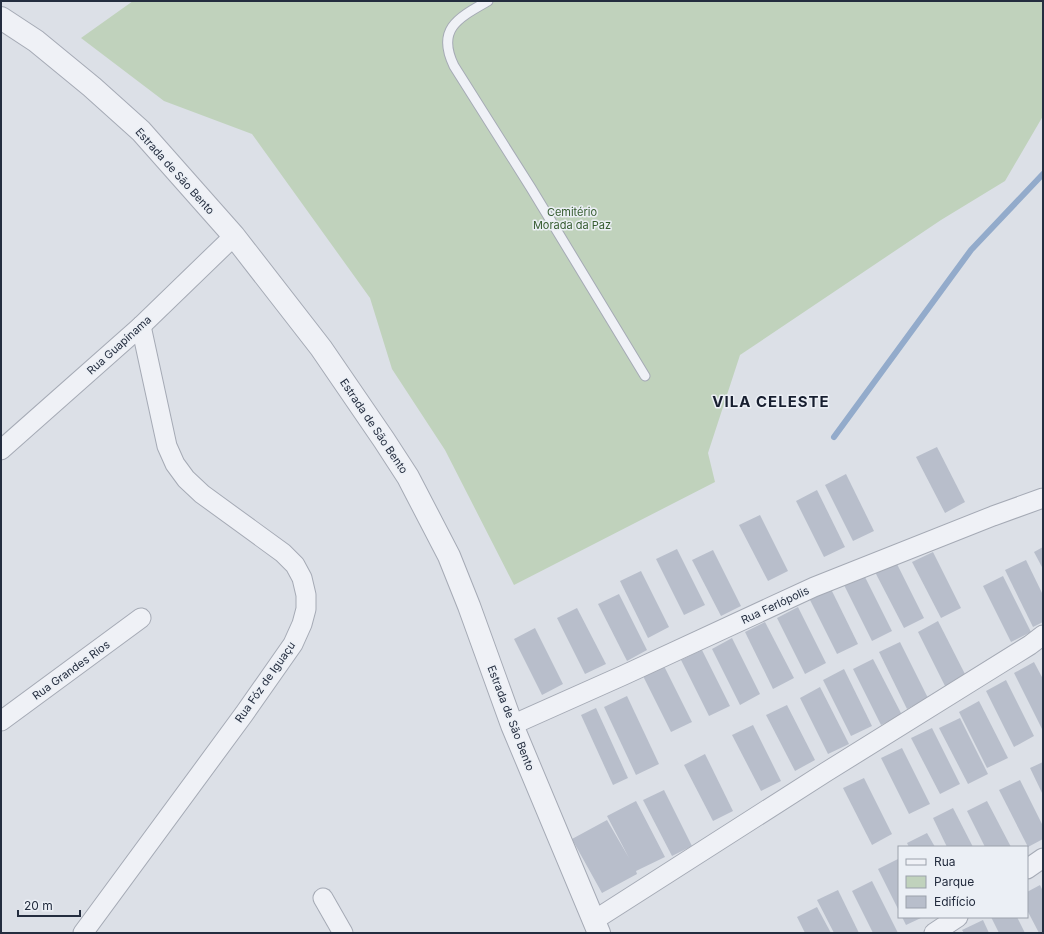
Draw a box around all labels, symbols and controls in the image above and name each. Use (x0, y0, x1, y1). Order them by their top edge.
street label: Estrada de São Bento (132, 125, 218, 217)
park label: Cemitério Morada da Paz (533, 205, 611, 232)
street label: Rua Guapinama (84, 312, 154, 378)
street label: Estrada de São Bento (337, 376, 411, 477)
district label: VILA CELESTE (712, 392, 830, 411)
street label: Rua Ferlópolis (739, 583, 811, 627)
street label: Rua Grandes Rios (30, 637, 113, 703)
street label: Rua Fóz de Iguaçu (232, 639, 298, 725)
street label: Estrada de São Bento (484, 663, 538, 773)
legend (898, 846, 1028, 918)
text: Rua (934, 854, 956, 869)
text: Parque (934, 874, 974, 889)
scale bar (18, 892, 80, 918)
text: Edifício (934, 894, 976, 909)
text: 20 m (24, 898, 53, 913)

